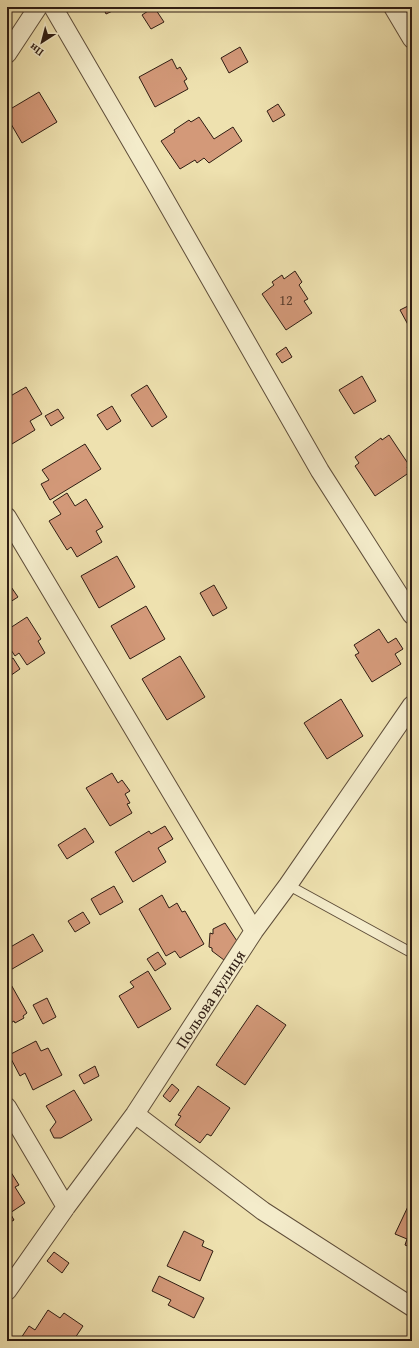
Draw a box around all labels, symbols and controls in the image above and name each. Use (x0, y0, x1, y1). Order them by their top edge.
north arrow (22, 22, 62, 62)
text: Пн (25, 39, 47, 61)
house number: 12 (279, 290, 293, 310)
street label: Польова вулиця (169, 945, 251, 1053)

